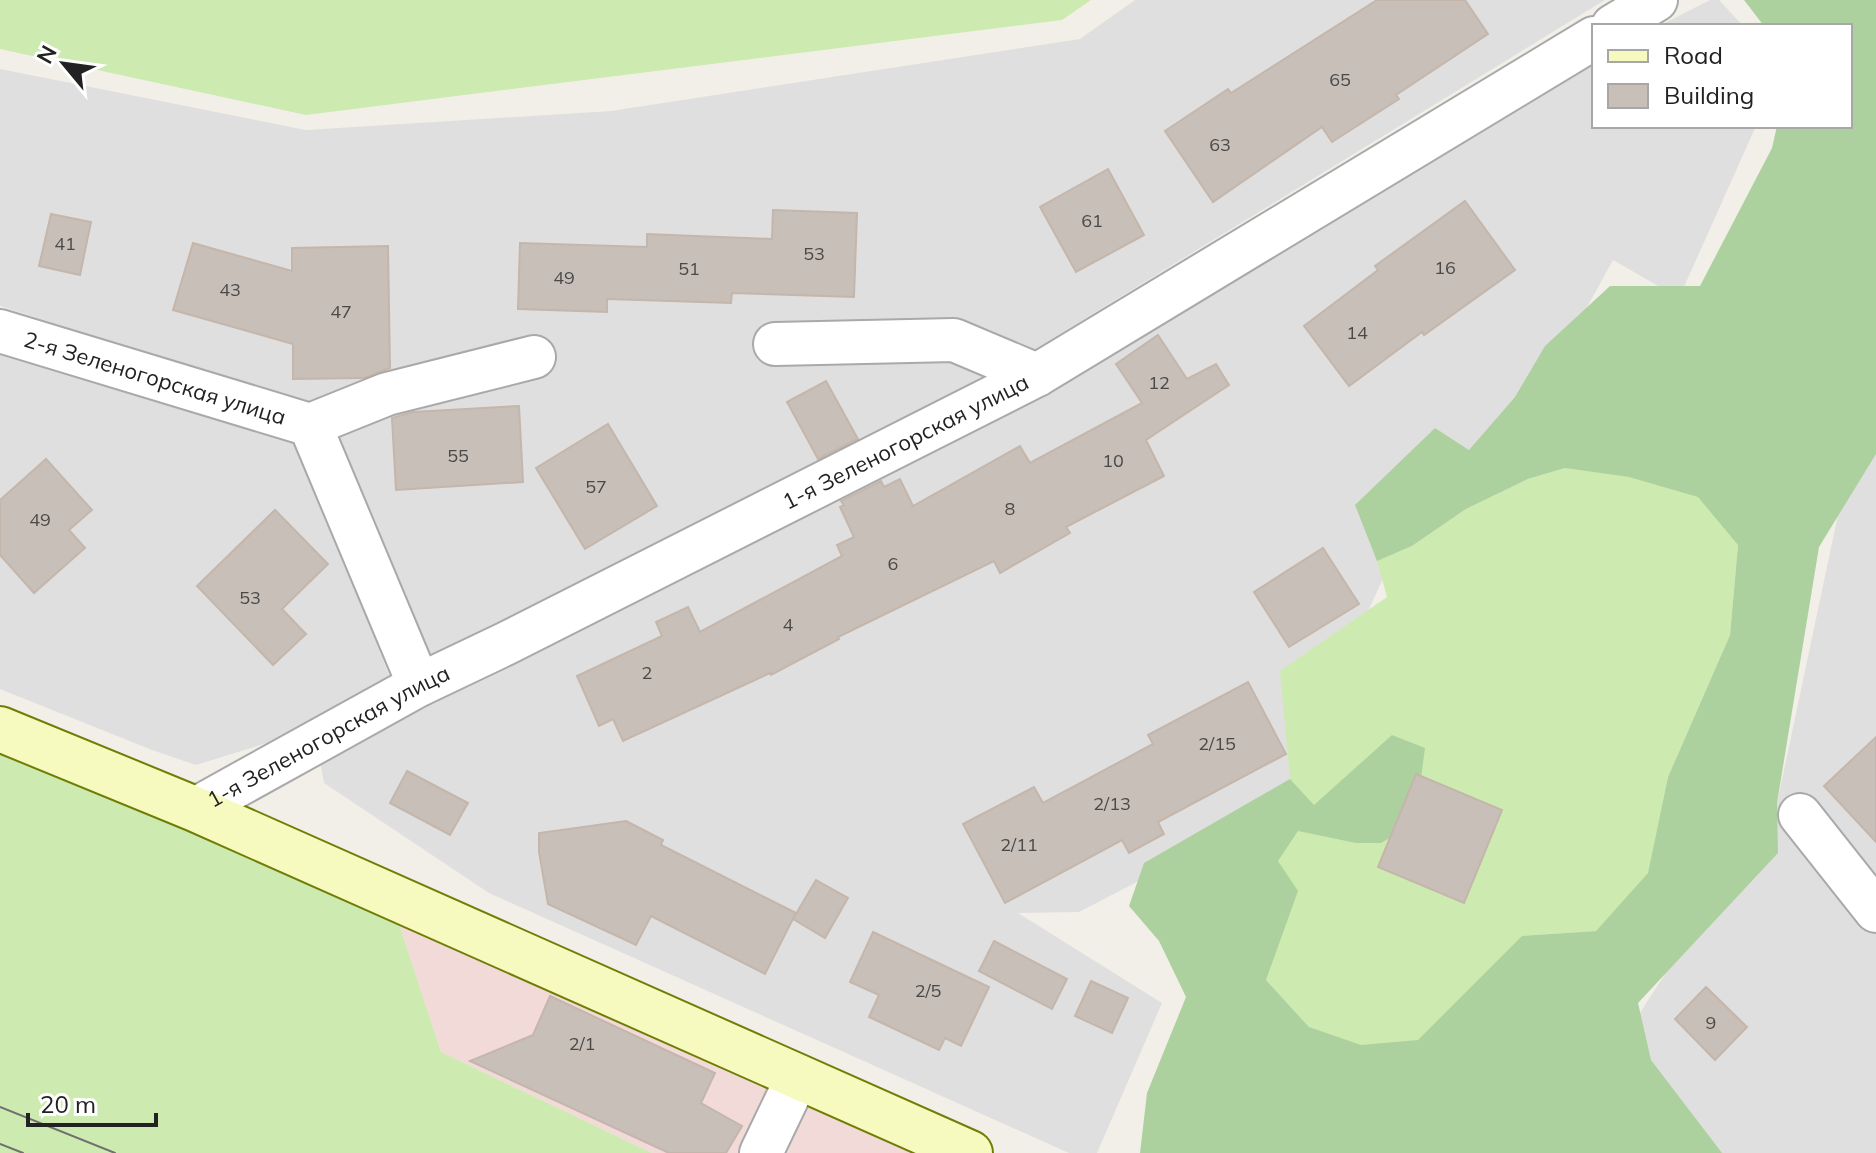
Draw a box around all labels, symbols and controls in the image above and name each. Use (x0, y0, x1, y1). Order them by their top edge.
north arrow (24, 24, 104, 104)
legend (1592, 24, 1852, 128)
text: N (30, 40, 63, 68)
text: Road (1664, 40, 1723, 70)
house number: 65 (1329, 68, 1351, 91)
text: Building (1664, 80, 1754, 110)
house number: 63 (1209, 133, 1231, 156)
house number: 61 (1081, 209, 1103, 232)
house number: 41 (54, 232, 76, 255)
house number: 53 (803, 242, 825, 265)
house number: 16 (1434, 256, 1456, 279)
house number: 51 (678, 257, 700, 280)
house number: 49 (553, 266, 575, 289)
house number: 43 (219, 278, 241, 301)
house number: 47 (330, 300, 352, 323)
house number: 14 (1346, 321, 1368, 344)
street label: 2-я Зеленогорская улица (21, 325, 289, 431)
street label: 1-я Зеленогорская улица (778, 368, 1033, 516)
house number: 12 (1148, 371, 1170, 394)
house number: 55 (447, 444, 469, 467)
house number: 10 (1102, 449, 1124, 472)
house number: 57 (585, 475, 607, 498)
house number: 8 (1005, 497, 1015, 520)
house number: 49 (29, 508, 51, 531)
house number: 6 (888, 552, 898, 575)
house number: 53 (239, 586, 261, 609)
house number: 4 (783, 613, 794, 636)
street label: 1-я Зеленогорская улица (202, 659, 454, 814)
house number: 2 (642, 661, 652, 684)
house number: 2/15 (1198, 732, 1236, 755)
house number: 2/13 (1093, 792, 1131, 815)
house number: 2/11 (1000, 833, 1038, 856)
house number: 2/5 (915, 979, 942, 1002)
house number: 9 (1706, 1011, 1716, 1034)
house number: 2/1 (569, 1032, 595, 1055)
scale bar (28, 1077, 156, 1127)
text: 20 m (40, 1089, 96, 1119)

